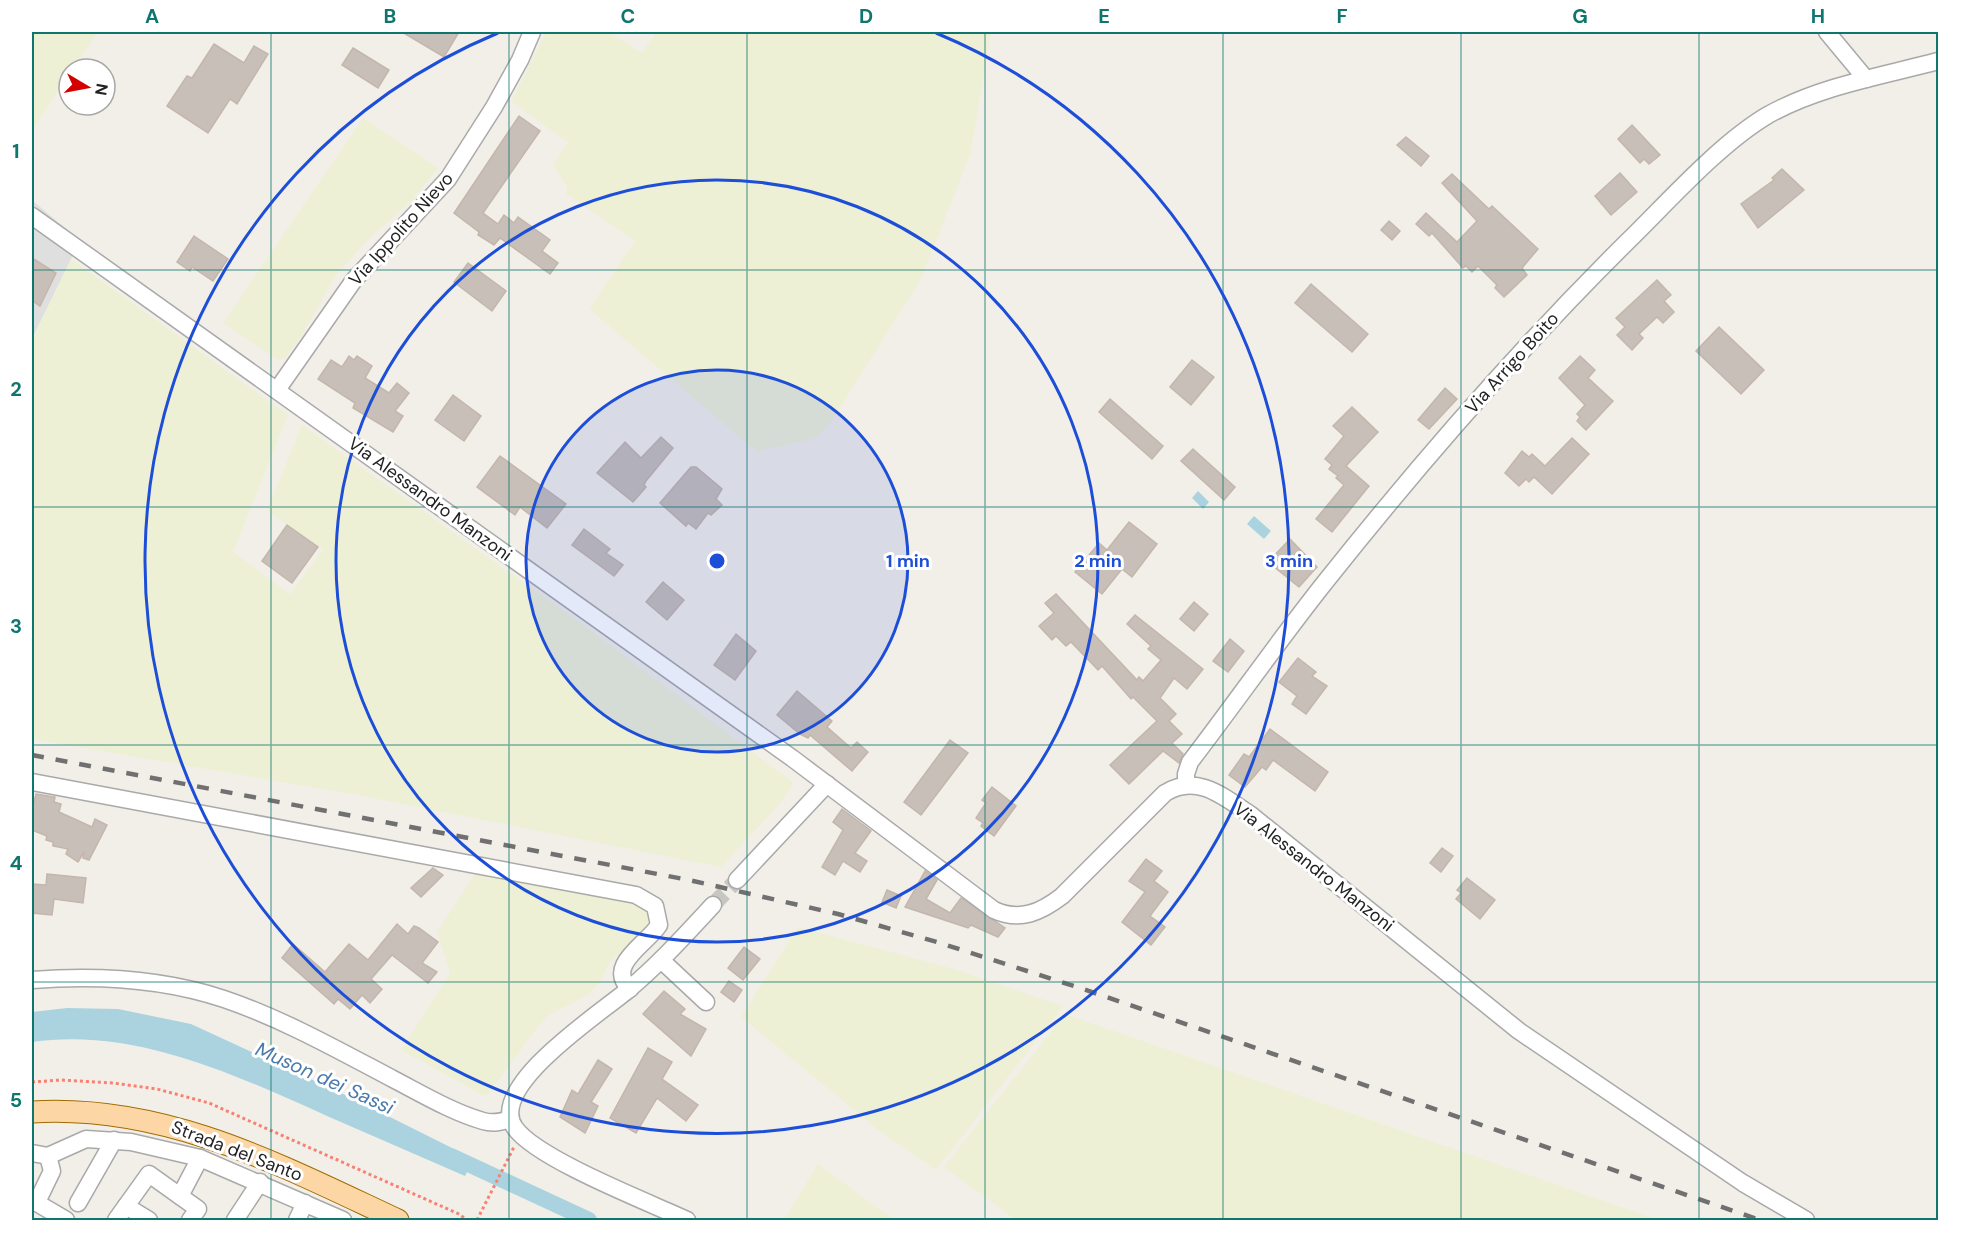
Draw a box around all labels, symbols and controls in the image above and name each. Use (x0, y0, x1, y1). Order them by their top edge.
text: A (145, 3, 159, 29)
text: B (384, 3, 396, 29)
text: C (621, 3, 635, 29)
text: D (859, 3, 873, 29)
text: E (1098, 3, 1110, 29)
text: F (1336, 3, 1348, 29)
text: G (1572, 3, 1588, 29)
text: H (1811, 3, 1825, 29)
north arrow (57, 57, 117, 117)
text: N (90, 82, 113, 97)
text: 1 (12, 138, 20, 164)
street label: Via Ippolito Nievo (343, 167, 459, 291)
street label: Via Arrigo Boito (1460, 307, 1564, 419)
text: 2 (10, 376, 22, 402)
street label: Via Alessandro Manzoni (343, 431, 517, 567)
text: 1 min (886, 549, 930, 573)
text: 2 min (1074, 549, 1122, 573)
text: 3 min (1265, 549, 1313, 573)
centre of rings (707, 551, 727, 571)
text: 3 (10, 613, 22, 639)
street label: Via Alessandro Manzoni (1229, 797, 1399, 937)
text: 4 (10, 850, 23, 876)
water label: Muson dei Sassi (252, 1036, 399, 1121)
text: 5 (10, 1087, 22, 1113)
street label: Strada del Santo (168, 1115, 306, 1187)

